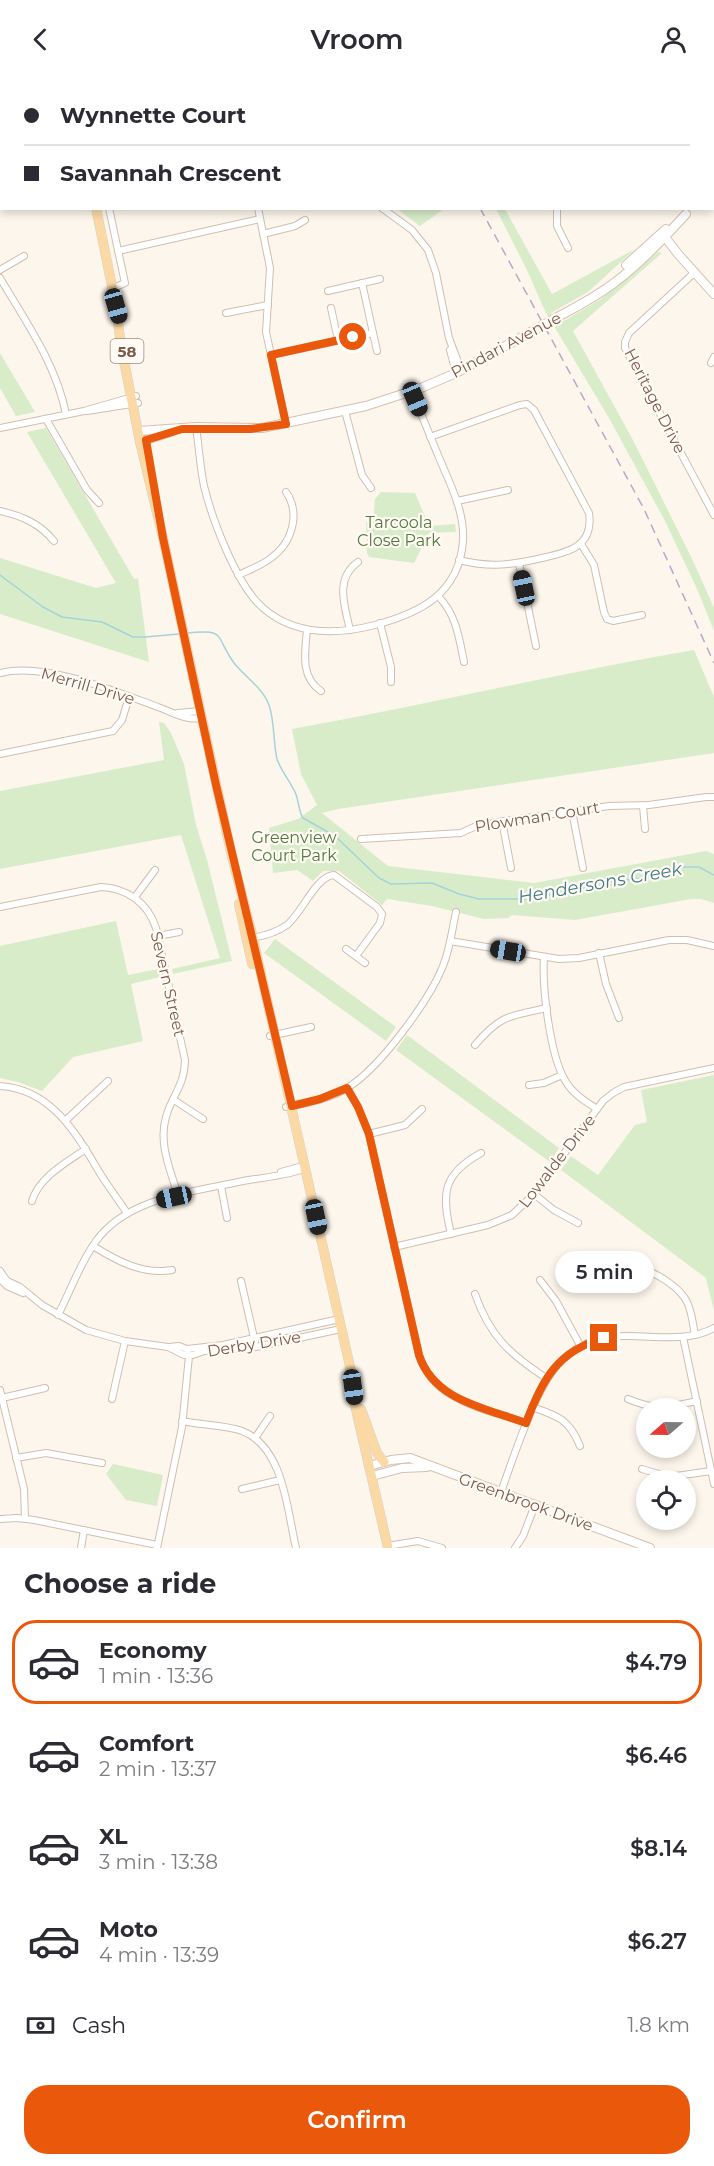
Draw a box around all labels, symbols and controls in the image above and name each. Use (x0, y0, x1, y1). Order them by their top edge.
icon: back (24, 23, 57, 56)
text: Vroom (310, 23, 404, 56)
icon: person (657, 23, 690, 56)
text: Wynnette Court (60, 102, 246, 129)
text: Savannah Crescent (60, 160, 281, 187)
car (102, 286, 130, 326)
street label: Pindari Avenue (448, 308, 564, 382)
route start (339, 323, 366, 350)
road number: 58 (110, 339, 144, 363)
street label: Heritage Drive (620, 345, 690, 457)
car (400, 379, 430, 419)
park label: Tarcoola Close Park (357, 513, 441, 550)
car (511, 569, 537, 607)
street label: Merrill Drive (39, 664, 137, 708)
street label: Plowman Court (473, 798, 601, 836)
park label: Greenview Court Park (251, 828, 337, 865)
water label: Hendersons Creek (516, 858, 685, 908)
street label: Severn Street (147, 930, 189, 1039)
car (489, 939, 527, 963)
street label: Lowalde Drive (515, 1111, 599, 1211)
car (155, 1184, 193, 1210)
car (303, 1198, 329, 1236)
callout: 5 min (554, 1251, 654, 1293)
text: 5 min (576, 1260, 633, 1284)
route end (590, 1324, 617, 1351)
street label: Derby Drive (206, 1327, 302, 1361)
car (342, 1368, 364, 1406)
north arrow (636, 1398, 696, 1458)
map controls (636, 1398, 696, 1530)
street label: Greenbrook Drive (456, 1469, 596, 1535)
button: locate (636, 1470, 696, 1530)
text: Choose a ride (24, 1567, 216, 1600)
icon: car (27, 1635, 81, 1689)
text: Economy (99, 1637, 207, 1664)
text: $4.79 (625, 1649, 687, 1676)
text: 1 min · 13:36 (99, 1664, 213, 1688)
icon: car (27, 1728, 81, 1782)
text: Comfort (99, 1730, 194, 1757)
text: $6.46 (625, 1742, 687, 1769)
text: 2 min · 13:37 (99, 1757, 217, 1781)
icon: car (27, 1821, 81, 1875)
text: XL (99, 1823, 128, 1850)
text: $8.14 (630, 1835, 687, 1862)
text: 3 min · 13:38 (99, 1850, 218, 1874)
icon: car (27, 1914, 81, 1968)
text: Moto (99, 1916, 158, 1943)
text: $6.27 (627, 1928, 687, 1955)
text: 4 min · 13:39 (99, 1943, 219, 1967)
icon: cash (24, 2009, 57, 2042)
text: Cash (72, 2012, 126, 2039)
text: 1.8 km (627, 2013, 690, 2037)
button: Confirm (24, 2085, 690, 2154)

